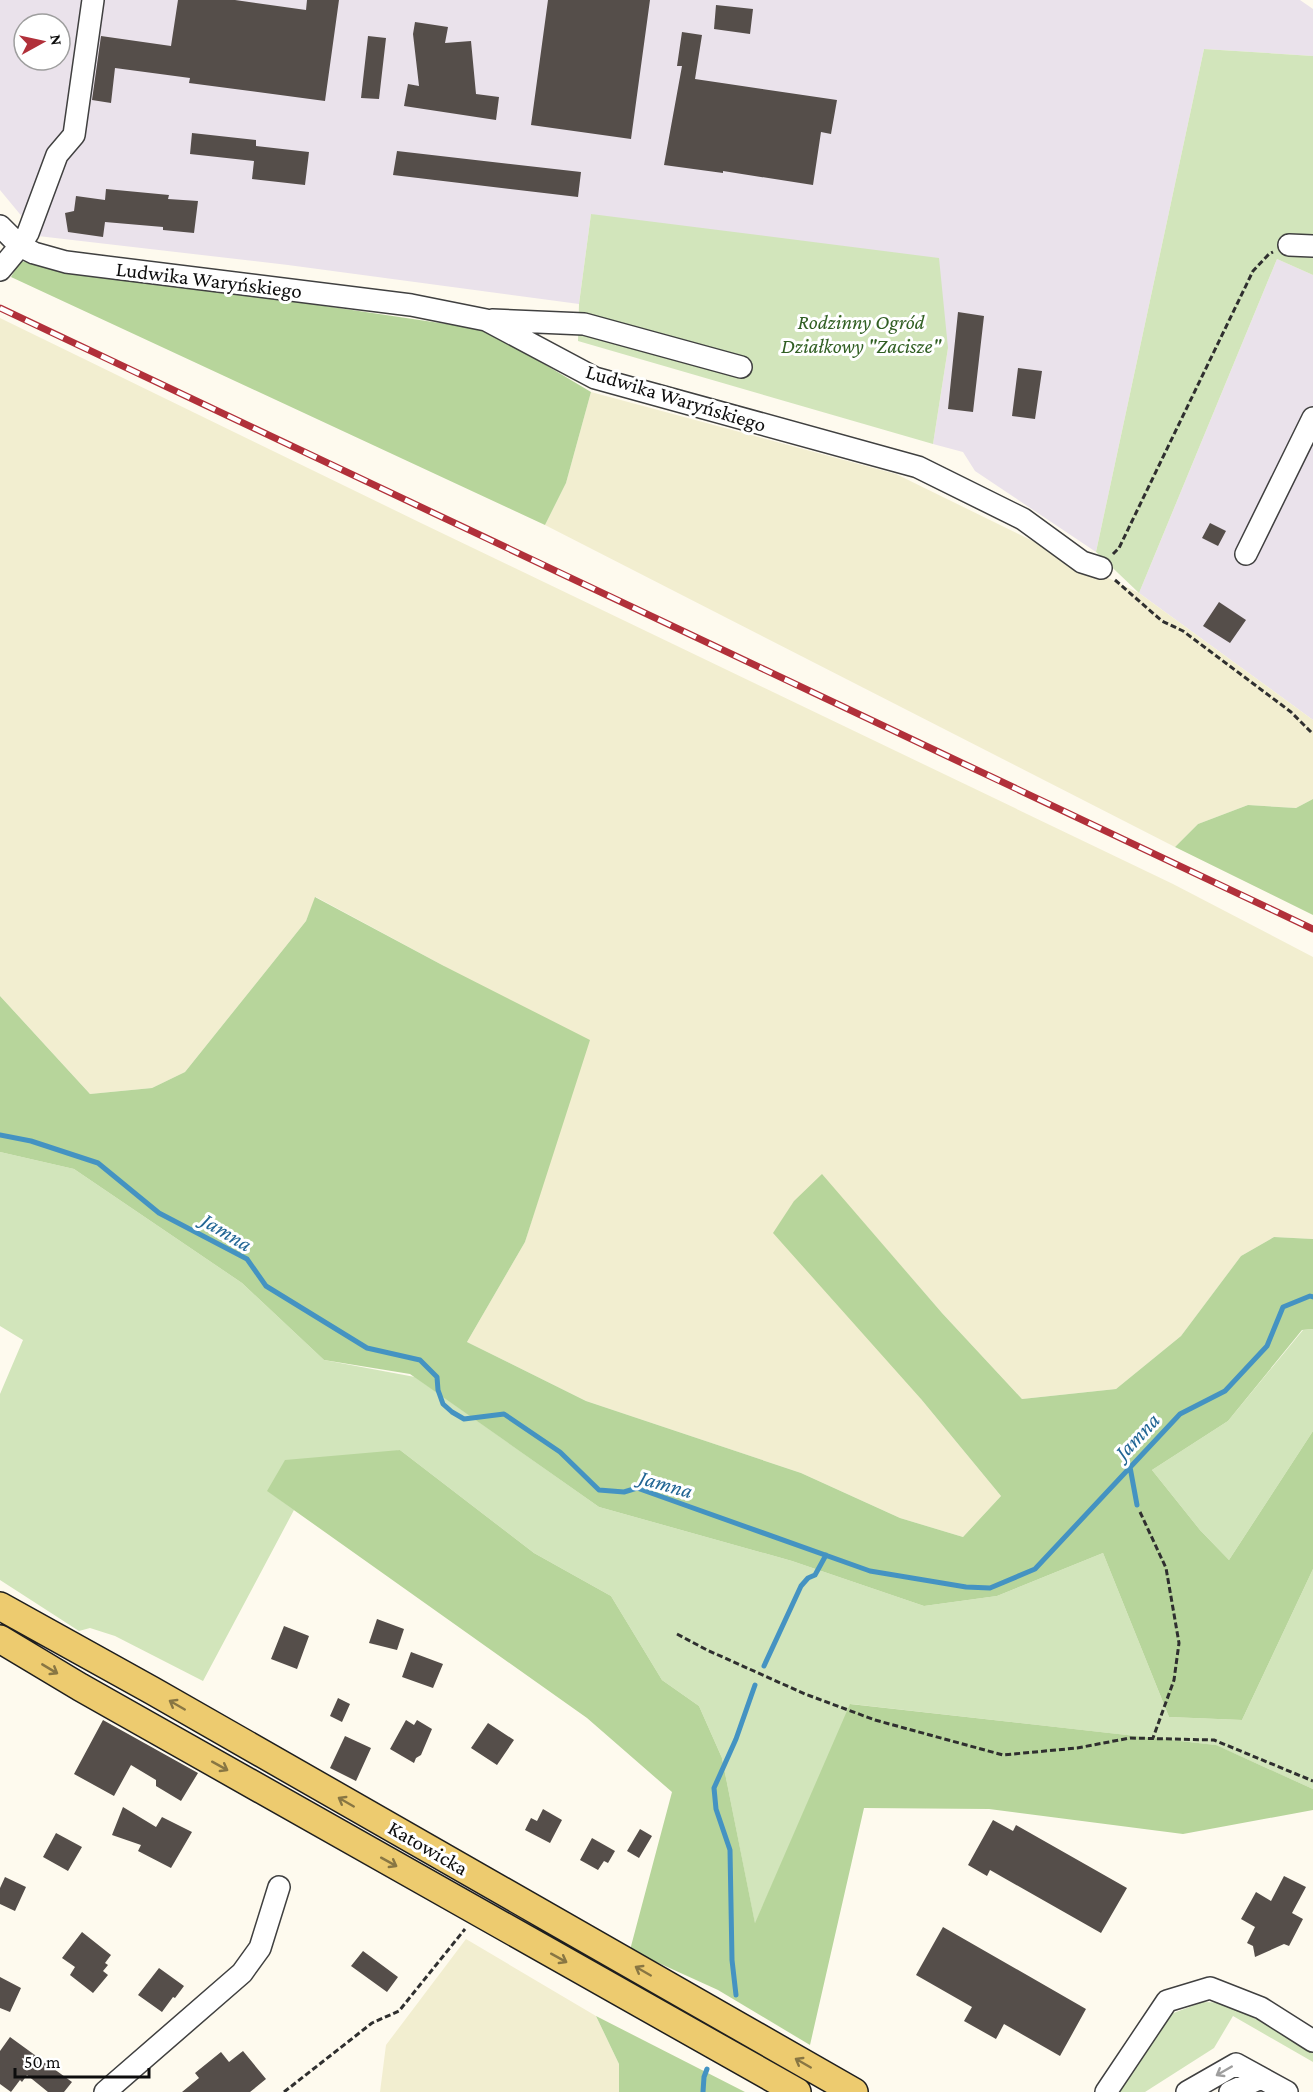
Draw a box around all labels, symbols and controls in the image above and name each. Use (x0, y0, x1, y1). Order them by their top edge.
north arrow (12, 12, 72, 72)
text: N (47, 33, 66, 47)
street label: Ludwika Waryńskiego (115, 257, 303, 303)
park label: Rodzinny Ogród Działkowy "Zacisze" (781, 310, 943, 358)
street label: Ludwika Waryńskiego (583, 359, 769, 437)
water label: Jamna (194, 1205, 257, 1257)
water label: Jamna (1107, 1408, 1165, 1467)
water label: Jamna (633, 1463, 696, 1504)
one-way arrow (41, 1664, 58, 1676)
one-way arrow (169, 1699, 186, 1711)
one-way arrow (210, 1761, 228, 1772)
one-way arrow (338, 1795, 355, 1807)
street label: Katowicka (384, 1816, 472, 1881)
one-way arrow (380, 1856, 397, 1868)
one-way arrow (550, 1952, 567, 1964)
one-way arrow (635, 1965, 653, 1976)
scale bar (15, 2041, 148, 2079)
text: 50 m (24, 2052, 61, 2072)
one-way arrow (795, 2057, 812, 2069)
one-way arrow (1216, 2065, 1233, 2077)

